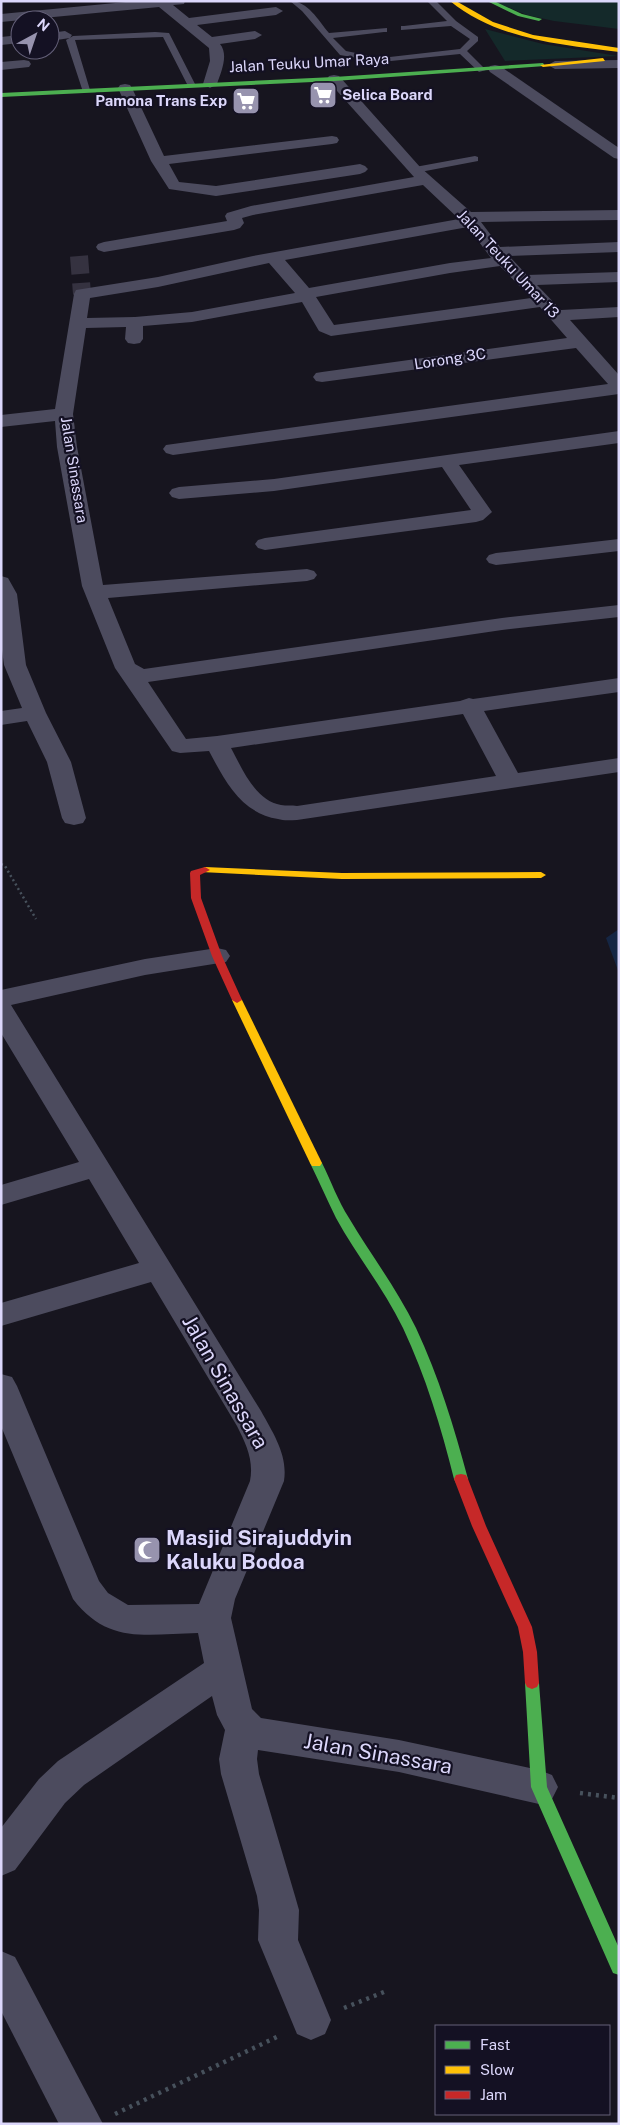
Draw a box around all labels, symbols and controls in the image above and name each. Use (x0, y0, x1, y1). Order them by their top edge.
north arrow (10, 10, 60, 60)
text: N (34, 15, 53, 35)
street label: Jalan Teuku Umar Raya (228, 50, 389, 75)
supermarket icon: Selica Board (308, 80, 338, 110)
supermarket icon: Pamona Trans Exp (231, 86, 261, 116)
place label: Selica Board (342, 86, 433, 103)
place label: Pamona Trans Exp (95, 92, 227, 109)
street label: Jalan Teuku Umar 13 (454, 206, 563, 321)
street label: Lorong 3C (413, 344, 487, 373)
street label: Jalan Sinassara (58, 416, 91, 524)
street label: Jalan Sinassara (177, 1310, 274, 1453)
place label: Masjid Sirajuddyin Kaluku Bodoa (166, 1525, 352, 1574)
mosque icon: Masjid Sirajuddyin Kaluku Bodoa (132, 1535, 162, 1565)
street label: Jalan Sinassara (302, 1728, 454, 1779)
legend (435, 2025, 610, 2115)
text: Fast (480, 2036, 510, 2053)
text: Slow (480, 2061, 515, 2078)
text: Jam (480, 2086, 507, 2103)

